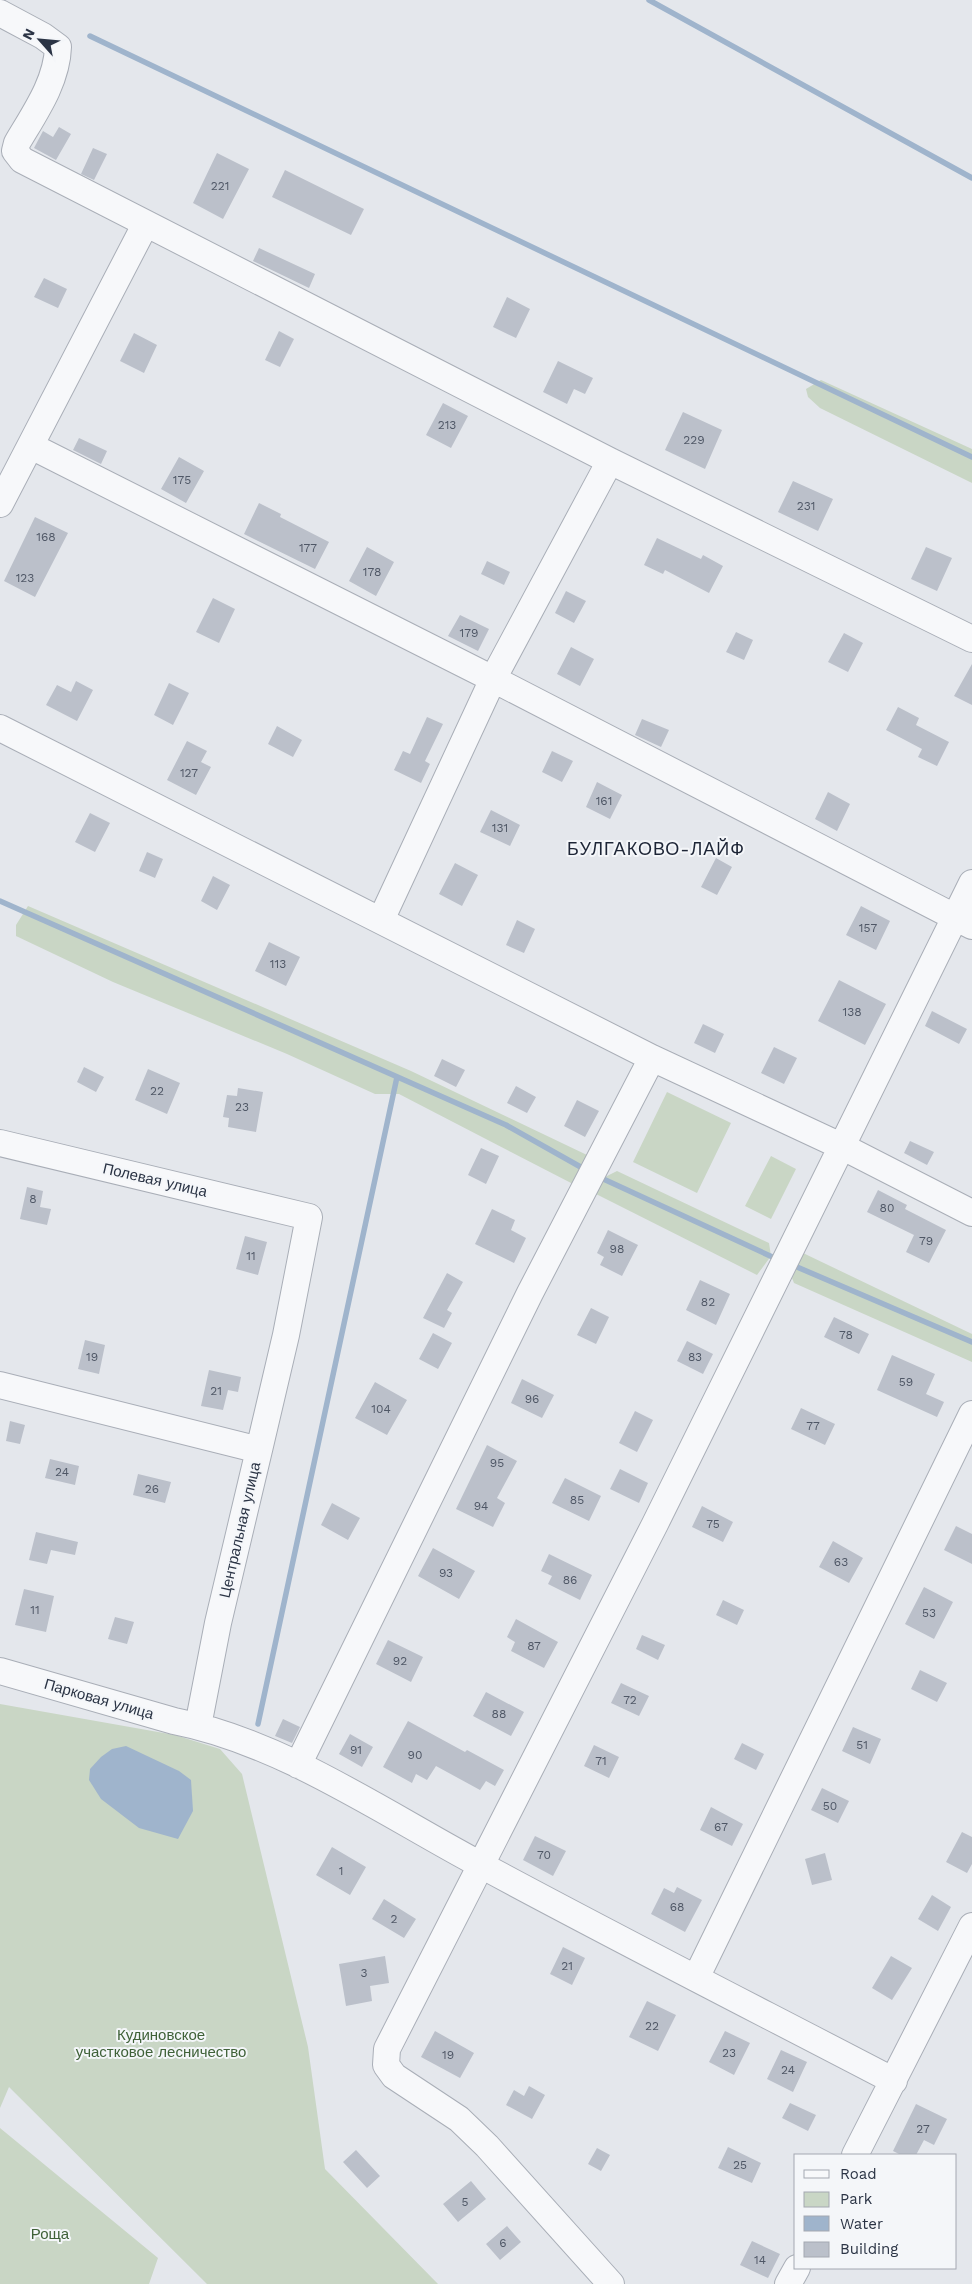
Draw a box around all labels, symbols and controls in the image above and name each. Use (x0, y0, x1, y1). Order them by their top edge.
north arrow (15, 15, 65, 65)
text: N (19, 26, 38, 42)
house number: 221 (211, 179, 229, 193)
house number: 213 (438, 418, 456, 432)
house number: 229 (683, 433, 705, 447)
house number: 175 (173, 473, 191, 487)
house number: 231 (797, 499, 815, 513)
house number: 168 (36, 530, 56, 544)
house number: 177 (299, 541, 317, 555)
house number: 178 (363, 565, 381, 579)
house number: 123 (16, 571, 34, 585)
house number: 179 (460, 626, 478, 640)
house number: 127 (180, 766, 198, 780)
house number: 161 (596, 794, 612, 808)
house number: 131 (492, 821, 508, 835)
district label: БУЛГАКОВО-ЛАЙФ (567, 838, 745, 859)
house number: 157 (859, 921, 877, 935)
house number: 113 (270, 957, 286, 971)
house number: 138 (842, 1005, 862, 1019)
house number: 22 (150, 1084, 164, 1098)
house number: 23 (235, 1100, 249, 1114)
street label: Полевая улица (101, 1159, 210, 1201)
house number: 8 (29, 1192, 37, 1206)
house number: 80 (880, 1201, 894, 1215)
house number: 79 (919, 1234, 933, 1248)
house number: 98 (610, 1242, 624, 1256)
house number: 11 (246, 1249, 256, 1263)
house number: 82 (701, 1295, 715, 1309)
house number: 78 (839, 1328, 853, 1342)
house number: 19 (86, 1350, 98, 1364)
house number: 83 (688, 1350, 702, 1364)
house number: 59 (899, 1375, 913, 1389)
house number: 21 (210, 1384, 222, 1398)
house number: 96 (525, 1392, 539, 1406)
house number: 104 (371, 1402, 391, 1416)
house number: 77 (806, 1419, 820, 1433)
house number: 95 (490, 1456, 504, 1470)
street label: Центральная улица (216, 1460, 265, 1600)
house number: 24 (55, 1465, 69, 1479)
house number: 26 (145, 1482, 159, 1496)
house number: 85 (570, 1493, 584, 1507)
house number: 94 (474, 1499, 488, 1513)
house number: 75 (706, 1517, 720, 1531)
house number: 63 (834, 1555, 848, 1569)
house number: 93 (439, 1566, 453, 1580)
house number: 86 (563, 1573, 577, 1587)
house number: 11 (30, 1603, 40, 1617)
house number: 53 (922, 1606, 936, 1620)
house number: 87 (527, 1639, 541, 1653)
house number: 92 (393, 1654, 407, 1668)
street label: Парковая улица (42, 1675, 156, 1723)
house number: 72 (623, 1693, 637, 1707)
house number: 88 (492, 1707, 506, 1721)
house number: 51 (856, 1738, 868, 1752)
house number: 91 (350, 1743, 362, 1757)
house number: 90 (408, 1748, 422, 1762)
house number: 71 (595, 1754, 607, 1768)
house number: 50 (823, 1799, 837, 1813)
house number: 67 (714, 1820, 728, 1834)
house number: 70 (537, 1848, 551, 1862)
house number: 1 (339, 1864, 343, 1878)
house number: 68 (670, 1900, 684, 1914)
house number: 2 (391, 1912, 398, 1926)
house number: 21 (561, 1959, 573, 1973)
house number: 3 (361, 1966, 368, 1980)
house number: 22 (645, 2019, 659, 2033)
park label: Кудиновское участковое лесничество (76, 2026, 246, 2061)
house number: 23 (722, 2046, 736, 2060)
house number: 19 (442, 2048, 454, 2062)
house number: 24 (781, 2063, 795, 2077)
house number: 27 (916, 2122, 930, 2136)
legend (794, 2154, 957, 2269)
house number: 25 (733, 2158, 747, 2172)
text: Road (840, 2165, 877, 2183)
text: Park (840, 2190, 873, 2208)
house number: 5 (462, 2195, 469, 2209)
text: Water (840, 2215, 883, 2233)
park label: Роща (31, 2225, 70, 2243)
house number: 6 (499, 2236, 507, 2250)
text: Building (840, 2240, 898, 2258)
house number: 14 (754, 2253, 766, 2267)

